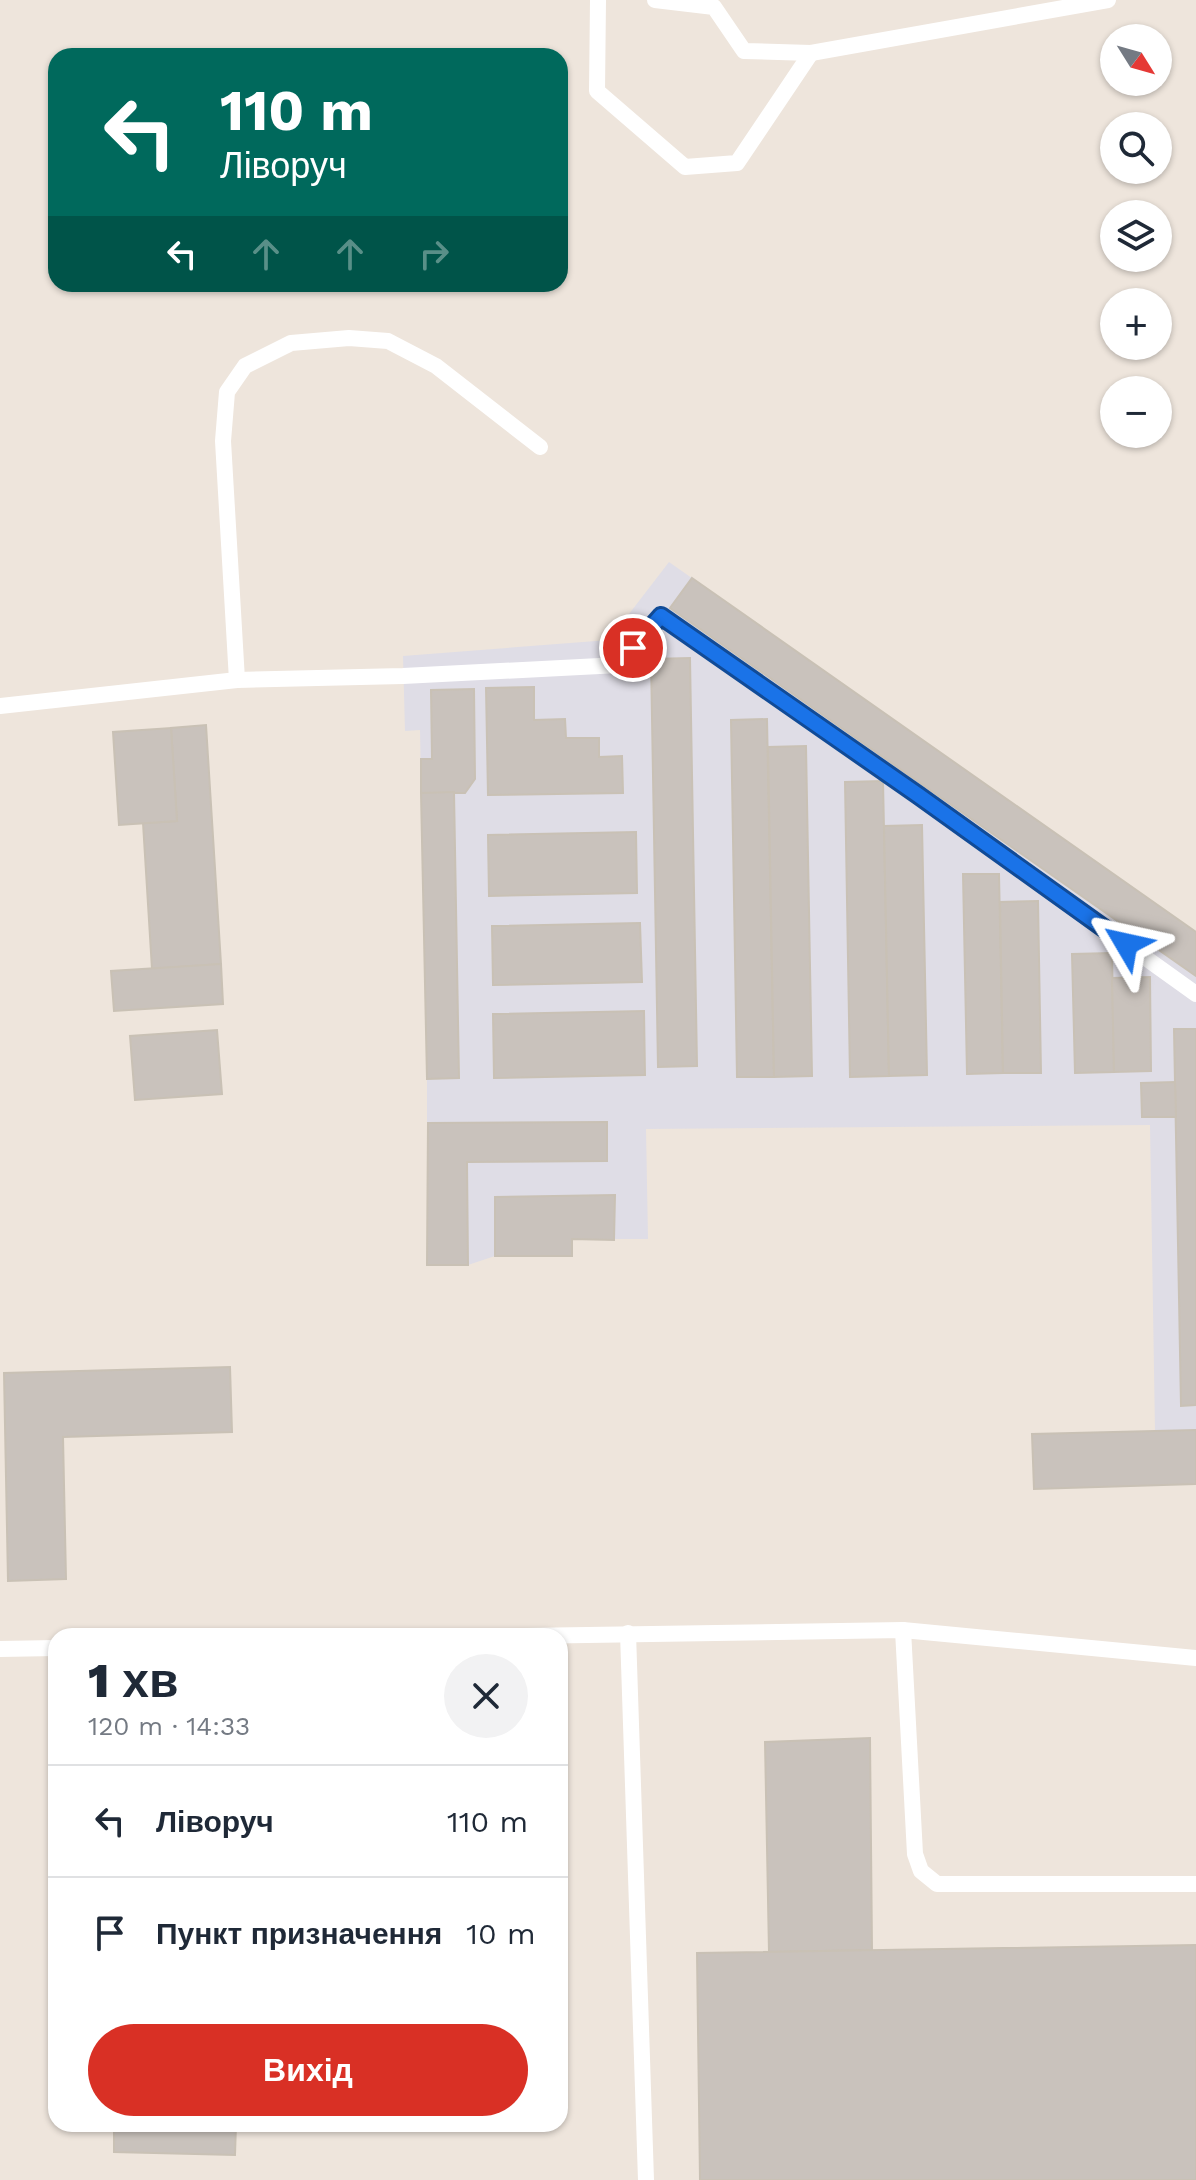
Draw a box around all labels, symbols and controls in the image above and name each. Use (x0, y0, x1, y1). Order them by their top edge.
north arrow (1100, 24, 1172, 96)
map controls (1100, 24, 1172, 448)
text: 110 m (220, 78, 373, 144)
icon: left (88, 80, 192, 184)
button: search (1100, 112, 1172, 184)
text: Ліворуч (220, 145, 347, 187)
button: layers (1100, 200, 1172, 272)
icon: left (160, 232, 204, 276)
icon: ahead (244, 232, 288, 276)
icon: ahead (328, 232, 372, 276)
icon: right (412, 232, 456, 276)
button: + (1100, 288, 1172, 360)
button: − (1100, 376, 1172, 448)
pin (599, 614, 667, 682)
icon: arrive (611, 626, 655, 670)
position arrow (1084, 902, 1168, 986)
text: 1 хв (88, 1652, 178, 1709)
button: close (444, 1654, 528, 1738)
text: 120 m · 14:33 (88, 1711, 250, 1741)
icon: left (88, 1799, 132, 1843)
text: Ліворуч (156, 1804, 274, 1839)
text: 110 m (447, 1804, 528, 1839)
icon: arrive (88, 1911, 132, 1955)
text: Пункт призначення (156, 1916, 442, 1951)
text: 10 m (466, 1916, 536, 1951)
button: Вихід (88, 2024, 528, 2116)

